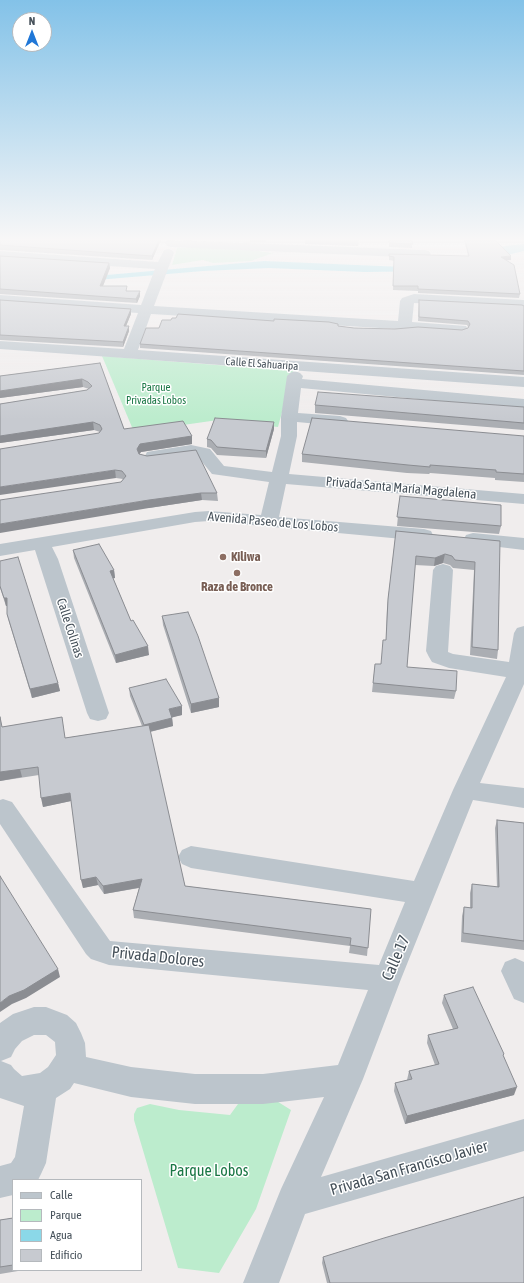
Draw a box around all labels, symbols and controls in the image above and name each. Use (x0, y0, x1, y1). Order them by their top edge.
north arrow (12, 12, 52, 52)
text: N (29, 15, 35, 27)
street label: Calle El Sahuaripa (225, 355, 299, 373)
park label: Parque Privadas Lobos (126, 381, 186, 407)
street label: Privada Santa María Magdalena (325, 474, 477, 502)
street label: Avenida Paseo de Los Lobos (207, 509, 339, 535)
place label: Kiliwa (231, 549, 260, 565)
marker: Kiliwa (218, 552, 228, 562)
marker: Raza de Bronce (232, 568, 242, 578)
place label: Raza de Bronce (201, 579, 273, 595)
street label: Calle Colinas (53, 596, 87, 660)
street label: Calle 17 (378, 932, 414, 984)
street label: Privada Dolores (111, 943, 205, 971)
street label: Privada San Francisco Javier (328, 1136, 490, 1200)
park label: Parque Lobos (170, 1161, 248, 1181)
legend (12, 1179, 142, 1271)
text: Calle (50, 1188, 73, 1202)
text: Parque (50, 1208, 82, 1222)
text: Agua (50, 1228, 72, 1242)
text: Edificio (50, 1248, 82, 1262)

